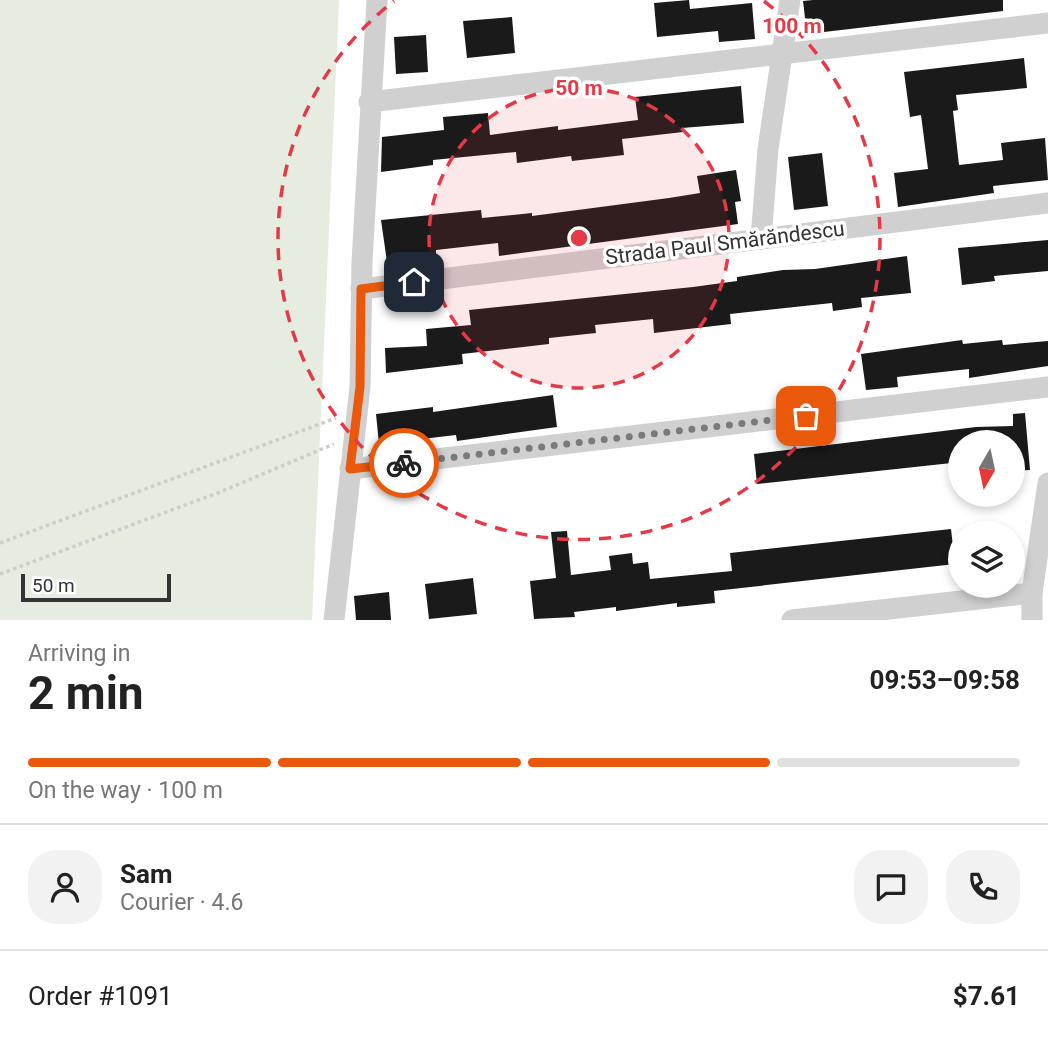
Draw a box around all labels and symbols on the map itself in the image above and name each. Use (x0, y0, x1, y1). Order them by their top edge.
text: 100 m (762, 14, 822, 38)
text: 50 m (555, 76, 603, 100)
street label: Strada Paul Smărăndescu (604, 216, 846, 270)
centre of rings (567, 226, 591, 250)
pin (384, 252, 444, 312)
pin (776, 386, 836, 446)
courier (369, 428, 439, 498)
north arrow (948, 430, 1026, 508)
scale bar (21, 571, 172, 603)

